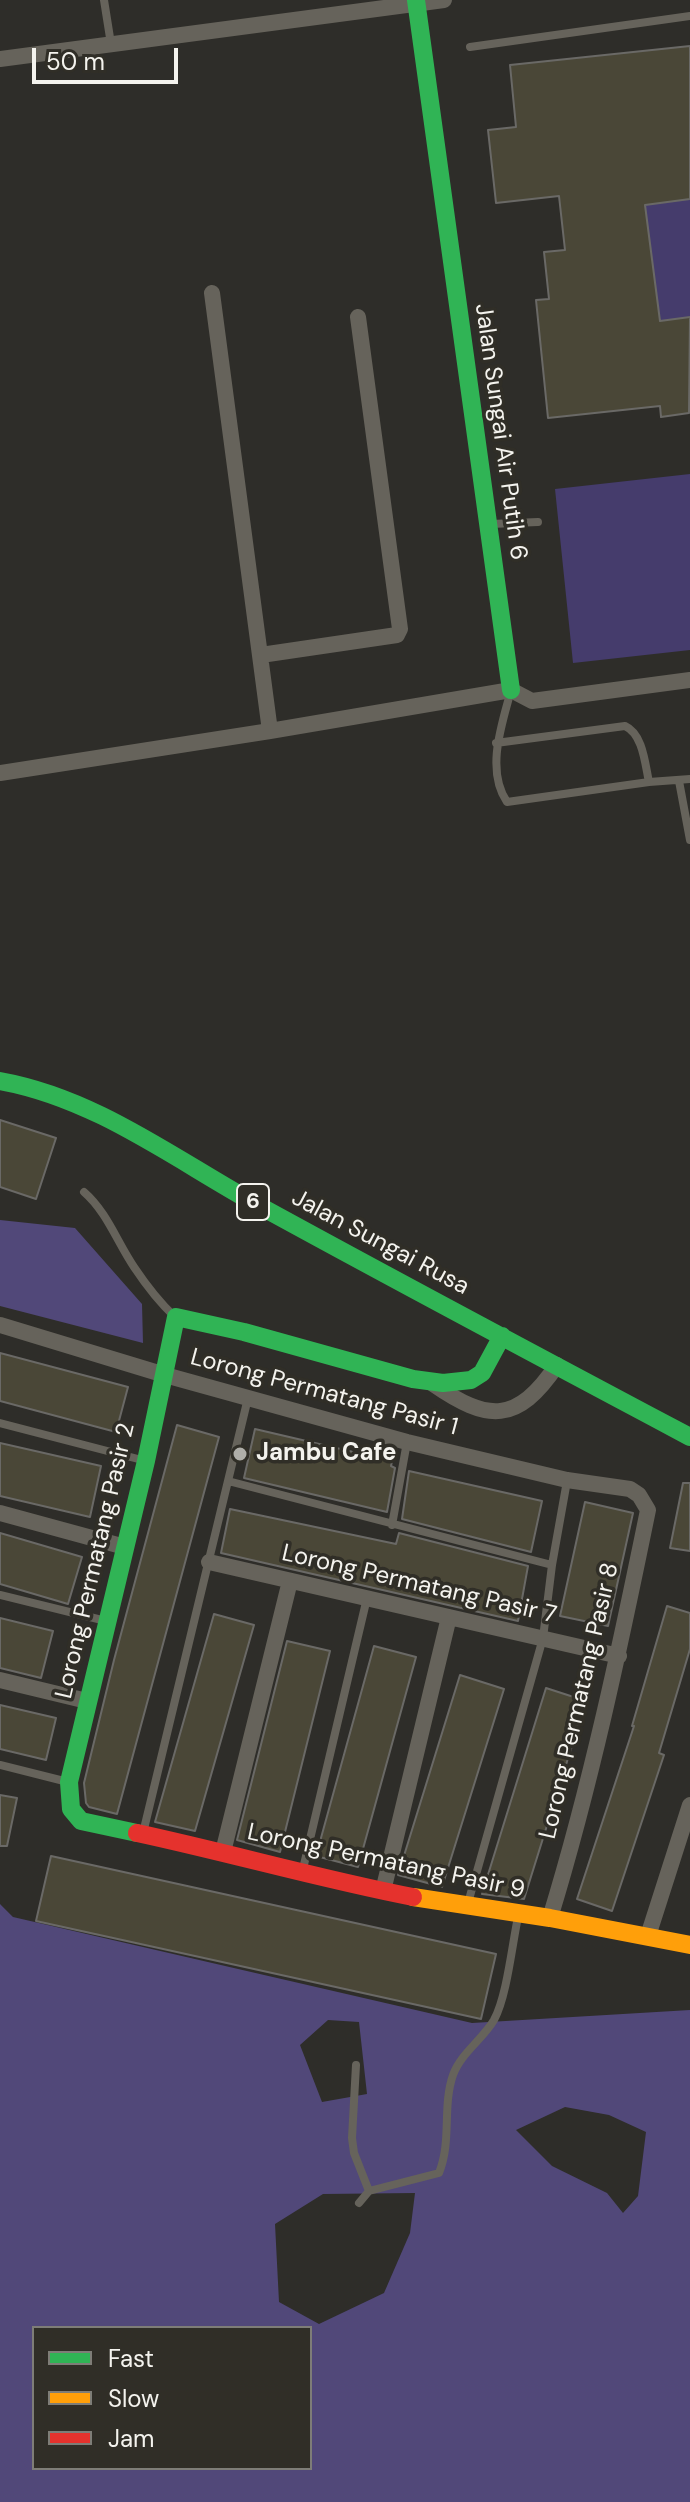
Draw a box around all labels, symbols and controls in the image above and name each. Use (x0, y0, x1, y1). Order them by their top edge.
scale bar (36, 32, 182, 82)
text: 50 m (46, 46, 105, 77)
street label: Jalan Sungai Air Putih 6 (468, 302, 532, 562)
road number: 6 (237, 1184, 269, 1220)
street label: Jalan Sungai Rusa (286, 1184, 474, 1302)
street label: Lorong Permatang Pasir 1 (187, 1343, 461, 1443)
street label: Lorong Permatang Pasir 2 (50, 1420, 142, 1702)
place label: Jambu Cafe (256, 1440, 396, 1468)
marker: Jambu Cafe (231, 1445, 249, 1463)
street label: Lorong Permatang Pasir 7 (279, 1539, 559, 1631)
street label: Lorong Permatang Pasir 8 (534, 1560, 626, 1842)
street label: Lorong Permatang Pasir 9 (245, 1818, 527, 1906)
legend (32, 2326, 312, 2470)
text: Fast (108, 2343, 154, 2374)
text: Slow (108, 2383, 159, 2414)
text: Jam (108, 2423, 154, 2454)

